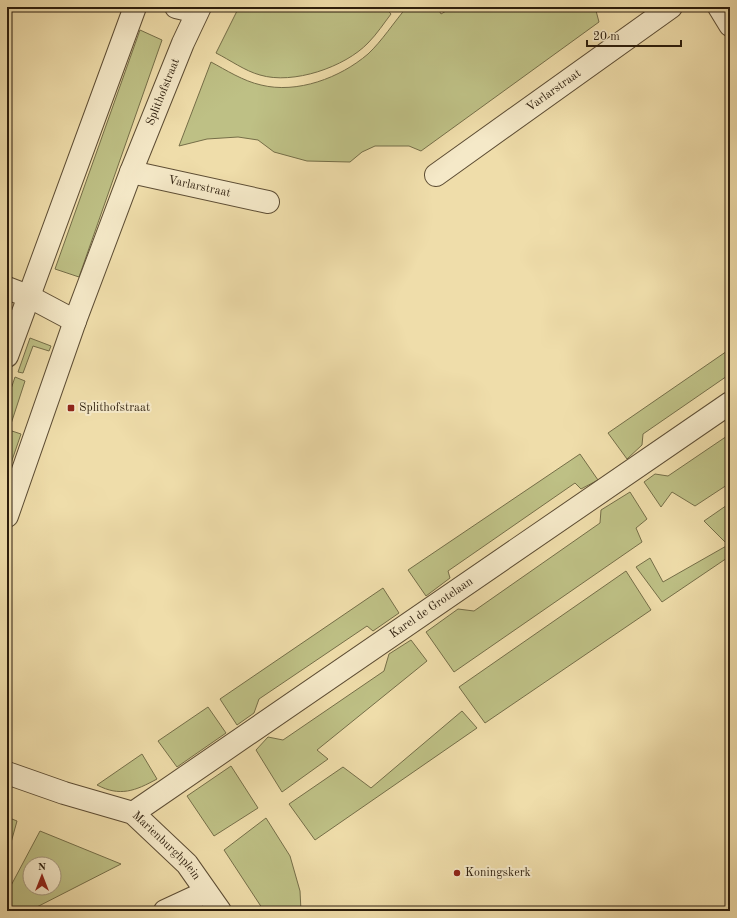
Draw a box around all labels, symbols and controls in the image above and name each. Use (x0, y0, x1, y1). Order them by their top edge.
scale bar (587, 22, 681, 48)
text: 20 m (593, 31, 620, 43)
street label: Splithofstraat (144, 57, 182, 127)
street label: Varlarstraat (525, 67, 583, 114)
street label: Varlarstraat (167, 174, 232, 200)
place label: Splithofstraat (79, 402, 150, 414)
marker: Splithofstraat (66, 403, 76, 413)
street label: Karel de Grotelaan (388, 575, 476, 641)
street label: Marienburghplein (130, 809, 203, 883)
north arrow (22, 856, 62, 896)
text: N (38, 862, 47, 873)
place label: Koningskerk (465, 867, 531, 879)
marker: Koningskerk (452, 868, 462, 878)

